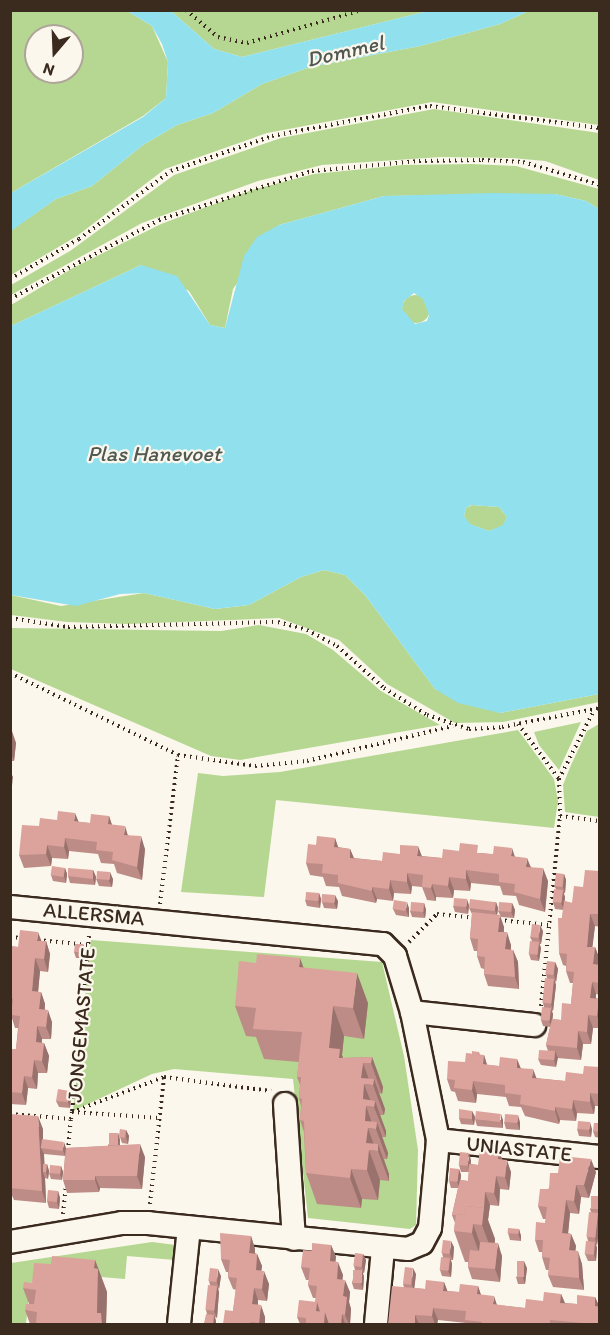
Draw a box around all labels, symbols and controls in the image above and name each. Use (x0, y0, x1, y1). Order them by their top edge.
north arrow (24, 24, 84, 84)
water label: Dommel (304, 29, 386, 73)
text: N (40, 59, 57, 80)
water label: Plas Hanevoet (87, 441, 221, 467)
street label: ALLERSMA (42, 897, 146, 931)
street label: JONGEMASTATE (62, 947, 100, 1103)
street label: UNIASTATE (465, 1131, 573, 1167)

